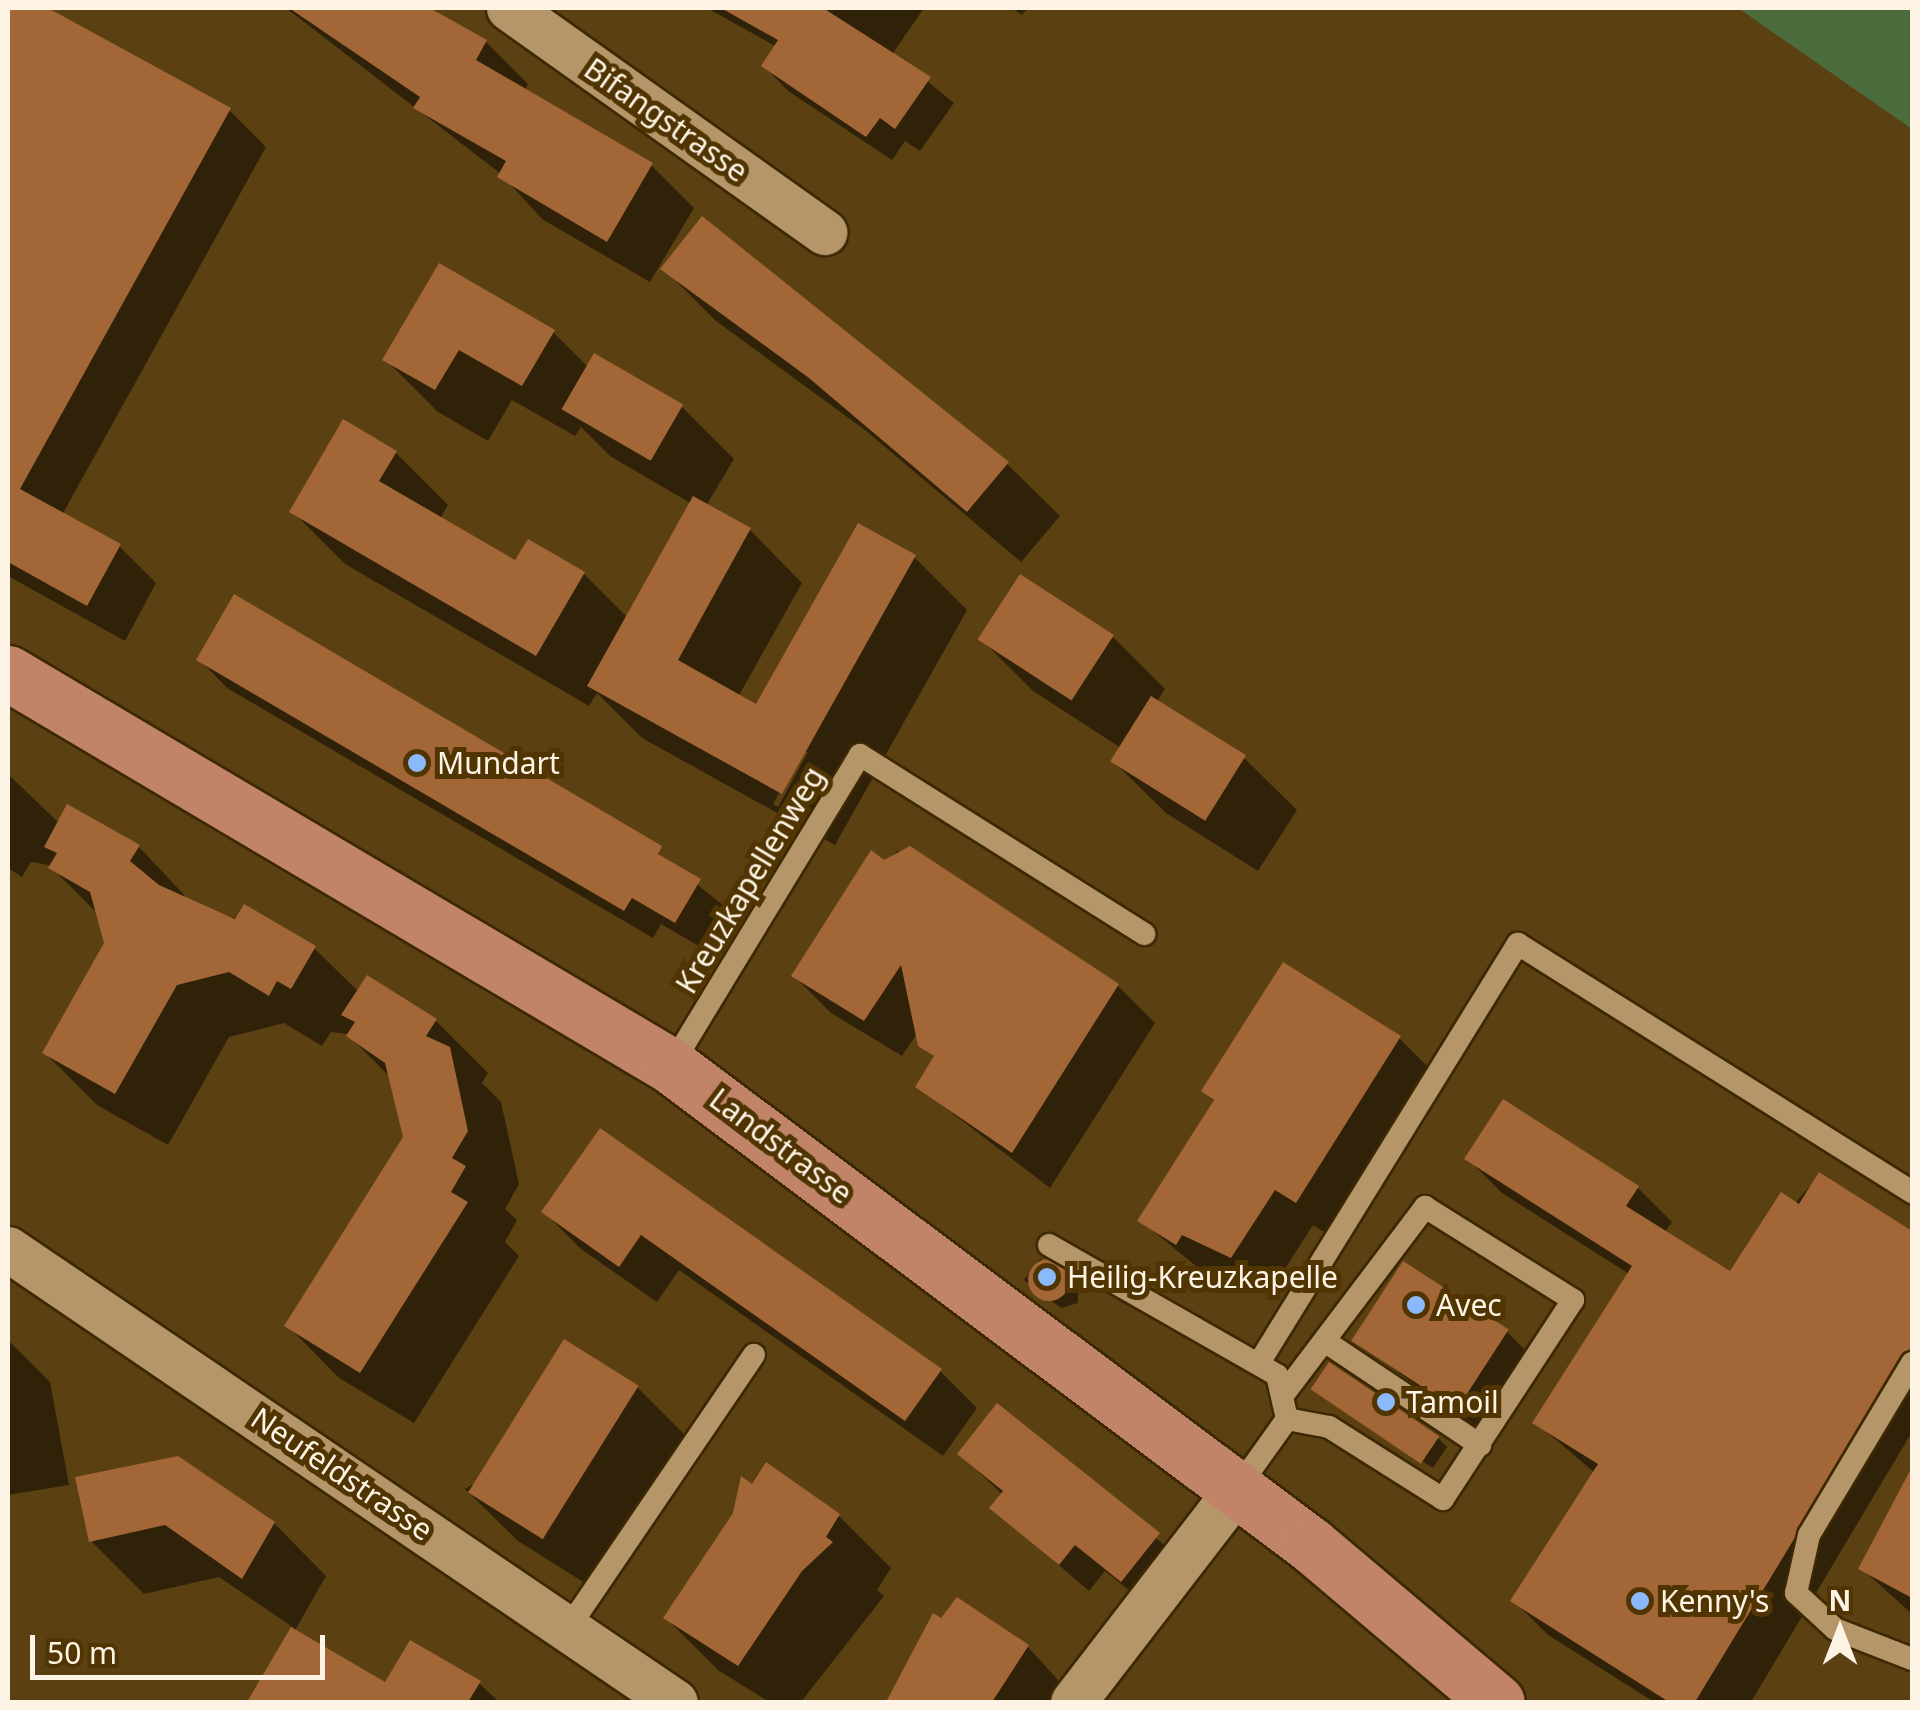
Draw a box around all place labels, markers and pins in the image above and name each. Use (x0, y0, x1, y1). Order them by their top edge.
place label: Mundart (437, 745, 560, 781)
marker: Mundart (406, 752, 428, 774)
place label: Heilig-Kreuzkapelle (1067, 1259, 1338, 1295)
marker: Heilig-Kreuzkapelle (1036, 1266, 1058, 1288)
place label: Avec (1436, 1287, 1502, 1323)
marker: Avec (1405, 1294, 1427, 1316)
place label: Tamoil (1406, 1384, 1499, 1420)
marker: Tamoil (1375, 1391, 1397, 1413)
place label: Kenny's (1660, 1583, 1769, 1619)
marker: Kenny's (1629, 1590, 1651, 1612)

